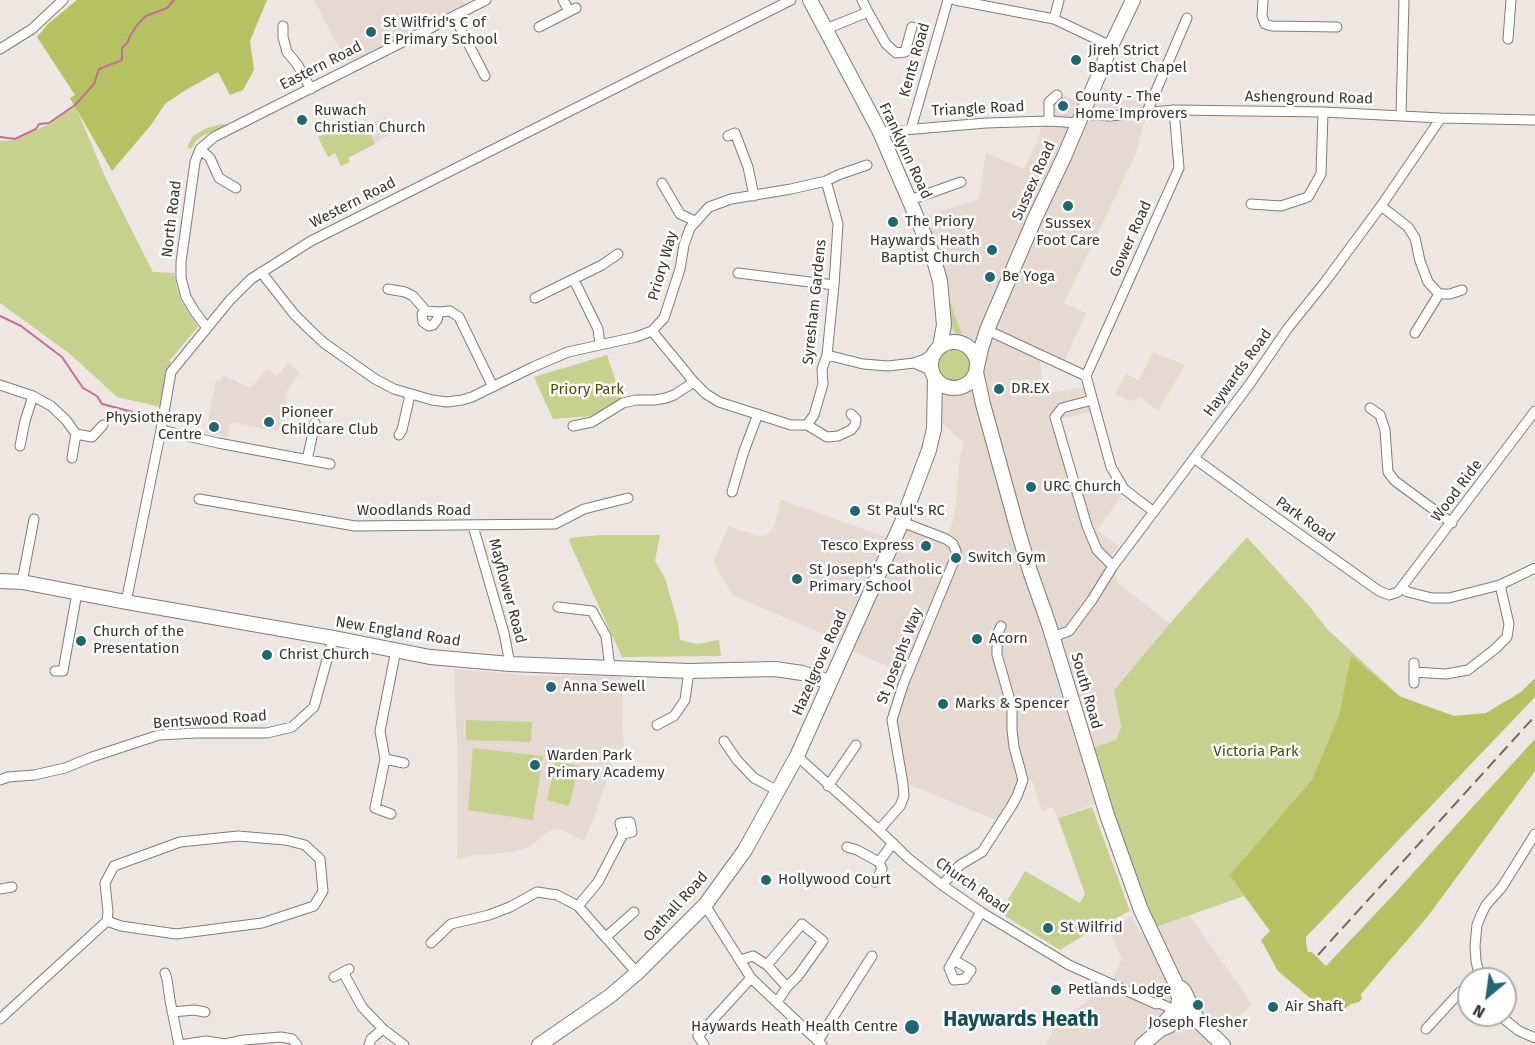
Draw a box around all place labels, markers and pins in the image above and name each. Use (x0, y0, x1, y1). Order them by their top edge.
place label: St Wilfrid's C of E Primary School (383, 14, 498, 49)
marker: St Wilfrid's C of E Primary School (364, 25, 378, 39)
place label: Jireh Strict Baptist Chapel (1088, 42, 1187, 77)
marker: Jireh Strict Baptist Chapel (1069, 53, 1083, 67)
place label: County - The Home Improvers (1075, 88, 1187, 123)
marker: County - The Home Improvers (1056, 99, 1070, 113)
place label: Ruwach Christian Church (314, 102, 426, 137)
marker: Ruwach Christian Church (295, 113, 309, 127)
marker: Sussex Foot Care (1061, 199, 1075, 213)
place label: The Priory (905, 213, 974, 231)
marker: The Priory (886, 215, 900, 229)
place label: Sussex Foot Care (1036, 215, 1100, 250)
place label: Haywards Heath Baptist Church (870, 232, 980, 267)
marker: Haywards Heath Baptist Church (985, 243, 999, 257)
place label: Be Yoga (1002, 268, 1055, 286)
marker: Be Yoga (983, 270, 997, 284)
place label: DR.EX (1011, 380, 1049, 398)
marker: DR.EX (992, 382, 1006, 396)
place label: Pioneer Childcare Club (281, 404, 379, 439)
place label: Physiotherapy Centre (106, 409, 202, 444)
marker: Pioneer Childcare Club (262, 415, 276, 429)
marker: Physiotherapy Centre (207, 420, 221, 434)
place label: URC Church (1043, 478, 1121, 496)
marker: URC Church (1024, 480, 1038, 494)
place label: St Paul's RC (867, 502, 945, 520)
marker: St Paul's RC (848, 504, 862, 518)
place label: Tesco Express (821, 537, 914, 555)
marker: Tesco Express (919, 539, 933, 553)
place label: Switch Gym (968, 549, 1046, 567)
marker: Switch Gym (949, 551, 963, 565)
place label: St Joseph's Catholic Primary School (809, 561, 942, 596)
marker: St Joseph's Catholic Primary School (790, 572, 804, 586)
place label: Church of the Presentation (93, 623, 184, 658)
place label: Acorn (989, 630, 1028, 648)
marker: Acorn (970, 632, 984, 646)
marker: Church of the Presentation (74, 634, 88, 648)
place label: Christ Church (279, 646, 370, 664)
marker: Christ Church (260, 648, 274, 662)
place label: Anna Sewell (563, 678, 645, 696)
marker: Anna Sewell (544, 680, 558, 694)
place label: Marks & Spencer (955, 695, 1069, 713)
marker: Marks & Spencer (936, 697, 950, 711)
place label: Warden Park Primary Academy (547, 747, 665, 782)
marker: Warden Park Primary Academy (528, 758, 542, 772)
place label: Hollywood Court (778, 871, 891, 889)
marker: Hollywood Court (759, 873, 773, 887)
place label: St Wilfrid (1060, 919, 1123, 937)
marker: St Wilfrid (1041, 921, 1055, 935)
place label: Petlands Lodge (1068, 981, 1171, 999)
marker: Petlands Lodge (1049, 983, 1063, 997)
marker: Joseph Flesher (1191, 998, 1205, 1012)
place label: Air Shaft (1285, 998, 1343, 1016)
marker: Air Shaft (1266, 1000, 1280, 1014)
place label: Joseph Flesher (1148, 1014, 1248, 1032)
place label: Haywards Heath Health Centre (691, 1018, 898, 1036)
marker: Haywards Heath Health Centre (903, 1018, 921, 1036)

